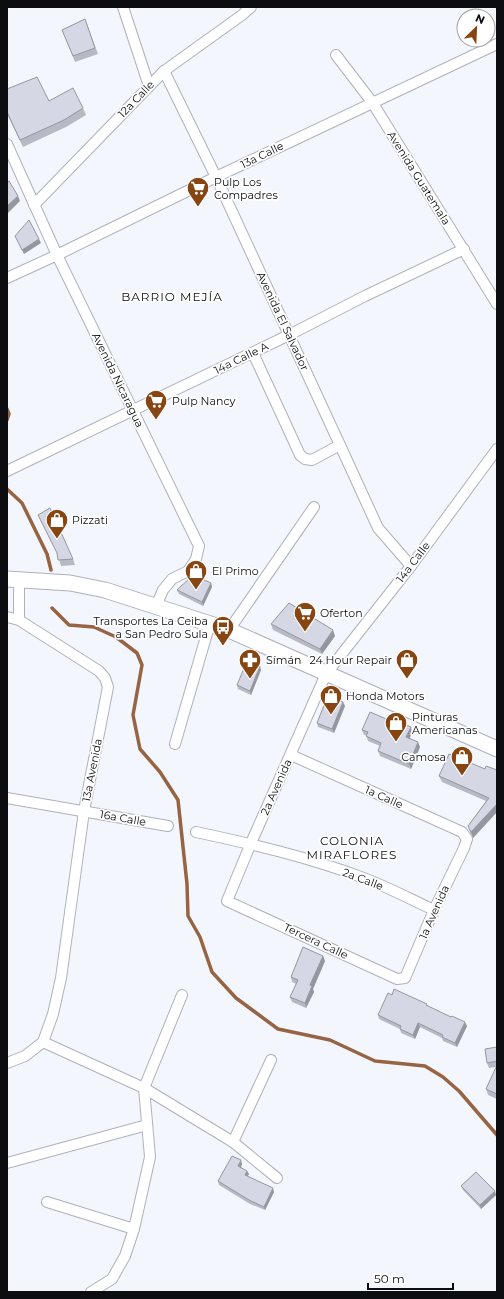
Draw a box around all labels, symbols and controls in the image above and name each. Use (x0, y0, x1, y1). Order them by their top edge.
north arrow (456, 8, 496, 48)
text: N (473, 11, 487, 27)
street label: 12a Calle (115, 77, 157, 121)
street label: Avenida Guatemala (384, 128, 454, 228)
street label: 13a Calle (238, 138, 286, 171)
supermarket icon: Pulp Los Compadres (185, 175, 211, 208)
place label: Pulp Los Compadres (214, 175, 278, 202)
street label: Avenida El Salvador (254, 269, 312, 373)
district label: BARRIO MEJÍA (121, 289, 223, 304)
street label: Avenida Nicaragua (89, 330, 147, 430)
street label: 14a Calle A (212, 339, 270, 377)
supermarket icon: Pulp Nancy (143, 388, 169, 421)
place label: Pulp Nancy (172, 394, 236, 408)
shop icon: Pizzati (44, 507, 70, 540)
place label: Pizzati (72, 513, 108, 527)
street label: 14a Calle (393, 538, 433, 585)
shop icon: El Primo (183, 558, 209, 591)
place label: El Primo (212, 564, 259, 578)
supermarket icon: Oferton (292, 600, 318, 633)
place label: Oferton (320, 606, 363, 620)
place label: Transportes La Ceiba a San Pedro Sula (94, 614, 208, 641)
bus stop icon: Transportes La Ceiba a San Pedro Sula (210, 614, 236, 647)
pharmacy icon: Símán (237, 647, 263, 680)
shop icon: 24 Hour Repair (394, 647, 420, 680)
place label: Símán (266, 653, 301, 667)
place label: 24 Hour Repair (309, 653, 392, 667)
shop icon: Honda Motors (318, 683, 344, 716)
place label: Honda Motors (346, 689, 425, 703)
shop icon: Pinturas Americanas (383, 710, 409, 743)
place label: Pinturas Americanas (412, 710, 478, 737)
street label: 13a Avenida (79, 737, 105, 803)
shop icon: Camosa (449, 744, 475, 777)
place label: Camosa (401, 750, 446, 764)
street label: 2a Avenida (257, 757, 295, 817)
street label: 1a Calle (363, 782, 405, 812)
street label: 16a Calle (99, 807, 148, 829)
district label: COLONIA MIRAFLORES (306, 833, 398, 862)
street label: 2a Calle (341, 865, 386, 893)
street label: 1a Avenida (416, 883, 452, 941)
street label: Tercera Calle (282, 920, 351, 962)
scale bar (368, 1265, 453, 1291)
text: 50 m (374, 1271, 405, 1286)

